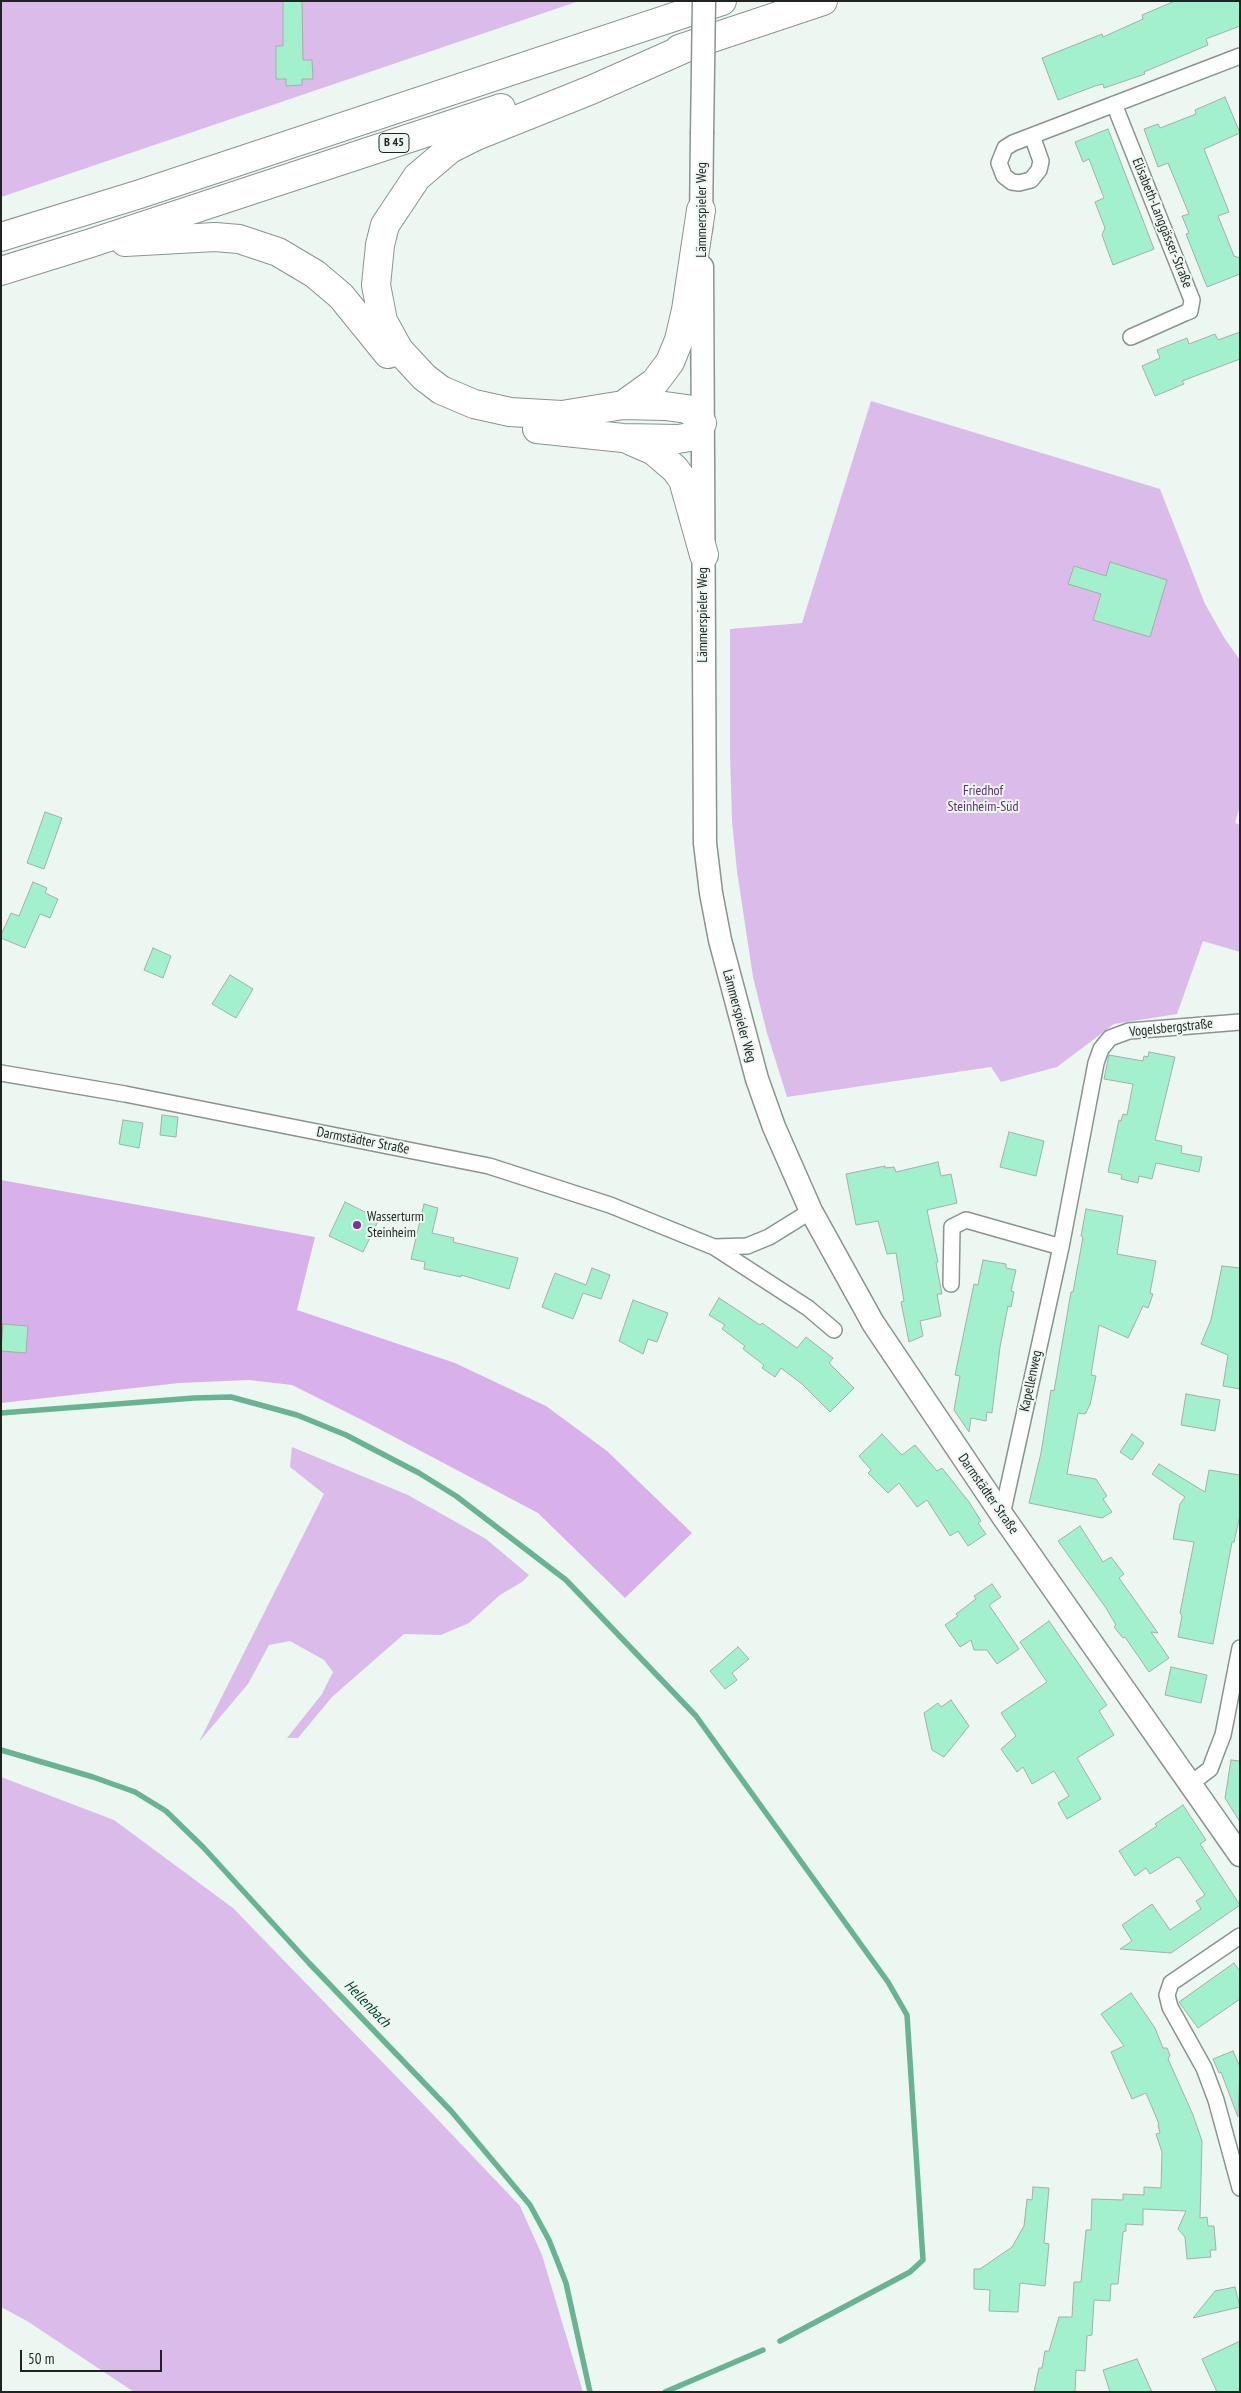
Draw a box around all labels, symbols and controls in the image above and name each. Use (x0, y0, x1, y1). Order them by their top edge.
road number: B 45 (379, 134, 409, 152)
street label: Elisabeth-Langgässer-Straße (1128, 156, 1196, 290)
street label: Lämmerspieler Weg (694, 162, 710, 258)
street label: Lämmerspieler Weg (695, 567, 711, 663)
park label: Friedhof Steinheim-Süd (948, 783, 1018, 816)
street label: Lämmerspieler Weg (719, 968, 759, 1064)
street label: Vogelsbergstraße (1128, 1015, 1214, 1041)
street label: Darmstädter Straße (315, 1124, 411, 1158)
place label: Wasserturm Steinheim (367, 1209, 424, 1242)
marker: Wasserturm Steinheim (351, 1219, 363, 1231)
street label: Kapellenweg (1016, 1349, 1046, 1413)
street label: Darmstädter Straße (954, 1451, 1022, 1537)
water label: Hellenbach (340, 1977, 394, 2031)
scale bar (22, 2340, 165, 2372)
text: 50 m (28, 2349, 54, 2368)

